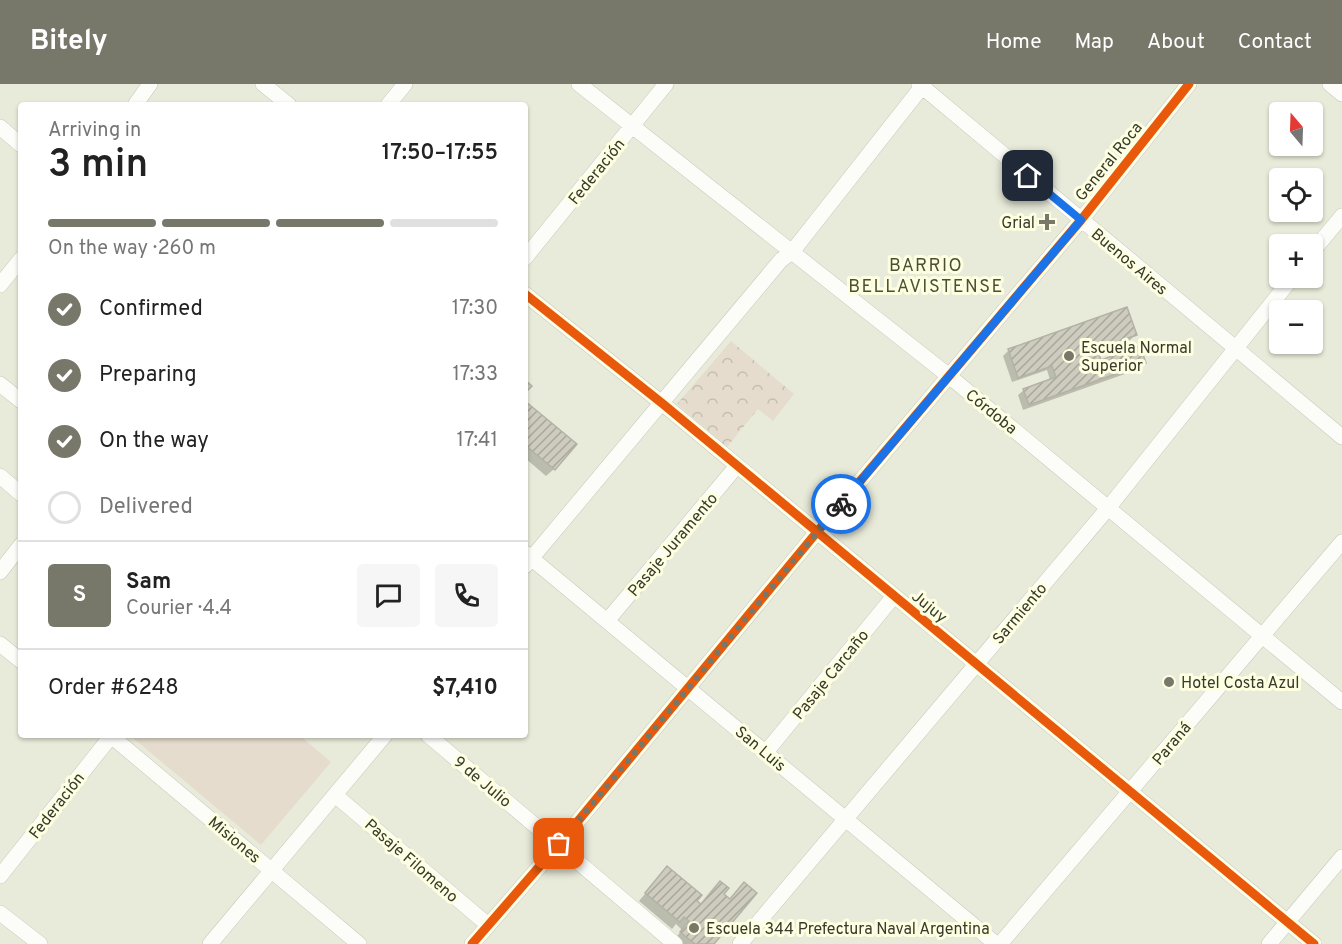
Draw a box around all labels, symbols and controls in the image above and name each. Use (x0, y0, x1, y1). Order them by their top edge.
text: Bitely (30, 24, 108, 60)
text: Home (986, 29, 1042, 56)
text: Map (1075, 29, 1114, 56)
text: About (1147, 29, 1205, 56)
text: Contact (1238, 29, 1312, 56)
north arrow (1269, 102, 1323, 156)
map controls (1269, 102, 1323, 354)
text: Arriving in (48, 118, 141, 144)
street label: General Roca (1072, 119, 1147, 206)
street label: Federación (565, 135, 630, 209)
text: 17:50–17:55 (382, 140, 498, 167)
text: 3 min (48, 142, 148, 191)
pin (1002, 150, 1053, 201)
icon: home (1011, 159, 1044, 192)
button: locate (1269, 168, 1323, 222)
place label: Grial (1001, 214, 1035, 234)
marker: Grial (1040, 215, 1054, 229)
street label: Buenos Aires (1086, 225, 1171, 300)
button: + (1269, 234, 1323, 288)
text: On the way · 260 m (48, 236, 216, 262)
district label: BARRIO BELLAVISTENSE (848, 255, 1004, 299)
icon: check (48, 293, 81, 326)
text: Confirmed (99, 296, 203, 323)
text: 17:30 (452, 296, 498, 322)
button: − (1269, 300, 1323, 354)
place label: Escuela Normal Superior (1081, 339, 1192, 377)
marker: Escuela Normal Superior (1062, 349, 1076, 363)
icon: check (48, 359, 81, 392)
text: Preparing (99, 362, 197, 389)
text: 17:33 (452, 362, 498, 388)
street label: Córdoba (961, 386, 1021, 439)
icon: check (48, 425, 81, 458)
text: On the way (99, 428, 209, 455)
text: 17:41 (457, 428, 498, 454)
courier (811, 474, 871, 534)
icon: bike (825, 488, 858, 521)
street label: Pasaje Juramento (624, 489, 723, 601)
text: Delivered (99, 494, 193, 521)
button: chat (357, 564, 420, 627)
button: phone (435, 564, 498, 627)
text: Sam (126, 569, 171, 596)
street label: Sarmiento (989, 579, 1052, 649)
text: S (73, 582, 86, 609)
street label: Jujuy (907, 587, 951, 628)
text: Courier · 4.4 (126, 596, 232, 622)
street label: Pasaje Carcaño (789, 626, 874, 724)
place label: Hotel Costa Azul (1181, 674, 1300, 694)
text: Order #6248 (48, 675, 179, 702)
text: $7,410 (432, 675, 498, 702)
marker: Hotel Costa Azul (1162, 675, 1176, 689)
street label: Paraná (1149, 719, 1196, 770)
street label: San Luis (730, 722, 789, 777)
street label: 9 de Julio (449, 752, 515, 813)
street label: Federación (25, 769, 90, 843)
street label: Misiones (203, 813, 264, 868)
street label: Pasaje Filomeno (360, 815, 462, 908)
pin (533, 818, 584, 869)
icon: bag (542, 827, 575, 860)
place label: Escuela 344 Prefectura Naval Argentina (706, 920, 990, 940)
marker: Escuela 344 Prefectura Naval Argentina (687, 921, 701, 935)

